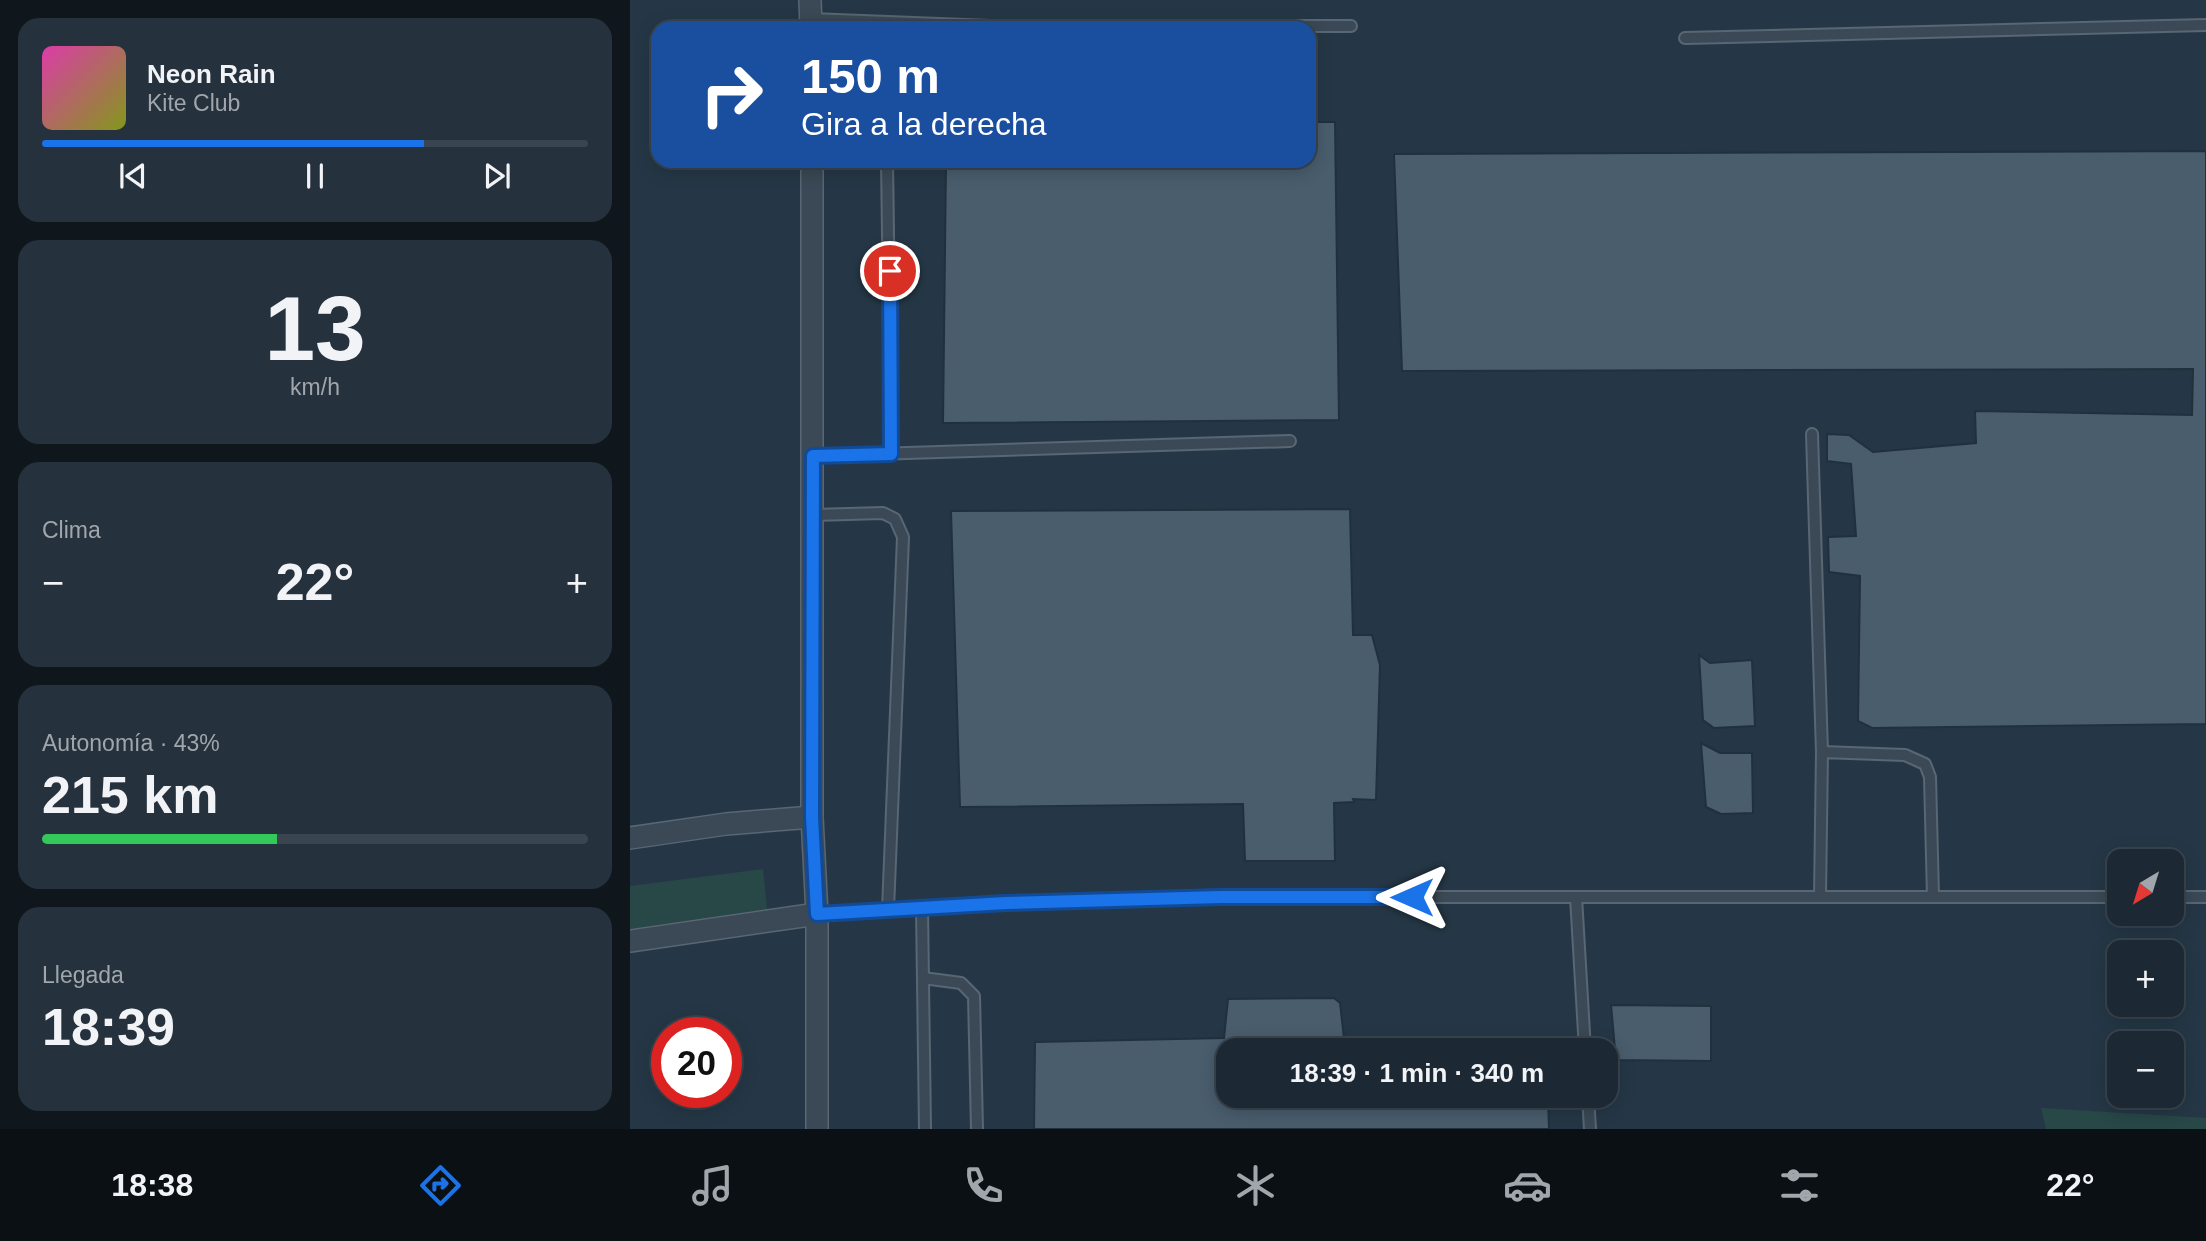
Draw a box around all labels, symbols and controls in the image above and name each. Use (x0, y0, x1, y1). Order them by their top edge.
icon: right (686, 49, 777, 140)
text: 150 m (801, 49, 940, 103)
text: Neon Rain (147, 59, 276, 89)
text: Kite Club (147, 90, 240, 116)
text: Gira a la derecha (801, 106, 1046, 142)
icon: previous (114, 157, 152, 195)
icon: pause (296, 157, 334, 195)
icon: next (478, 157, 516, 195)
pin (860, 241, 920, 301)
icon: arrive (871, 252, 909, 290)
text: 13 (264, 278, 366, 379)
text: km/h (290, 374, 340, 400)
text: Clima (42, 517, 101, 543)
text: 22° (276, 553, 354, 611)
text: − (42, 562, 64, 604)
text: + (566, 562, 588, 604)
text: Autonomía · 43% (42, 730, 220, 756)
text: 215 km (42, 766, 218, 824)
north arrow (2107, 849, 2184, 926)
map controls (2107, 849, 2184, 1108)
position arrow (1375, 860, 1449, 934)
button: + (2107, 940, 2184, 1017)
text: Llegada (42, 962, 124, 988)
text: 18:39 (42, 998, 175, 1056)
speed limit sign: 20 (651, 1017, 742, 1108)
button: − (2107, 1031, 2184, 1108)
text: 18:39 · 1 min · 340 m (1290, 1058, 1544, 1088)
icon: directions (416, 1161, 465, 1210)
icon: music (688, 1161, 737, 1210)
icon: phone (959, 1161, 1008, 1210)
icon: climate (1231, 1161, 1280, 1210)
icon: car (1503, 1161, 1552, 1210)
icon: filters (1775, 1161, 1824, 1210)
text: 18:38 (111, 1167, 193, 1203)
text: 22° (2046, 1167, 2095, 1203)

